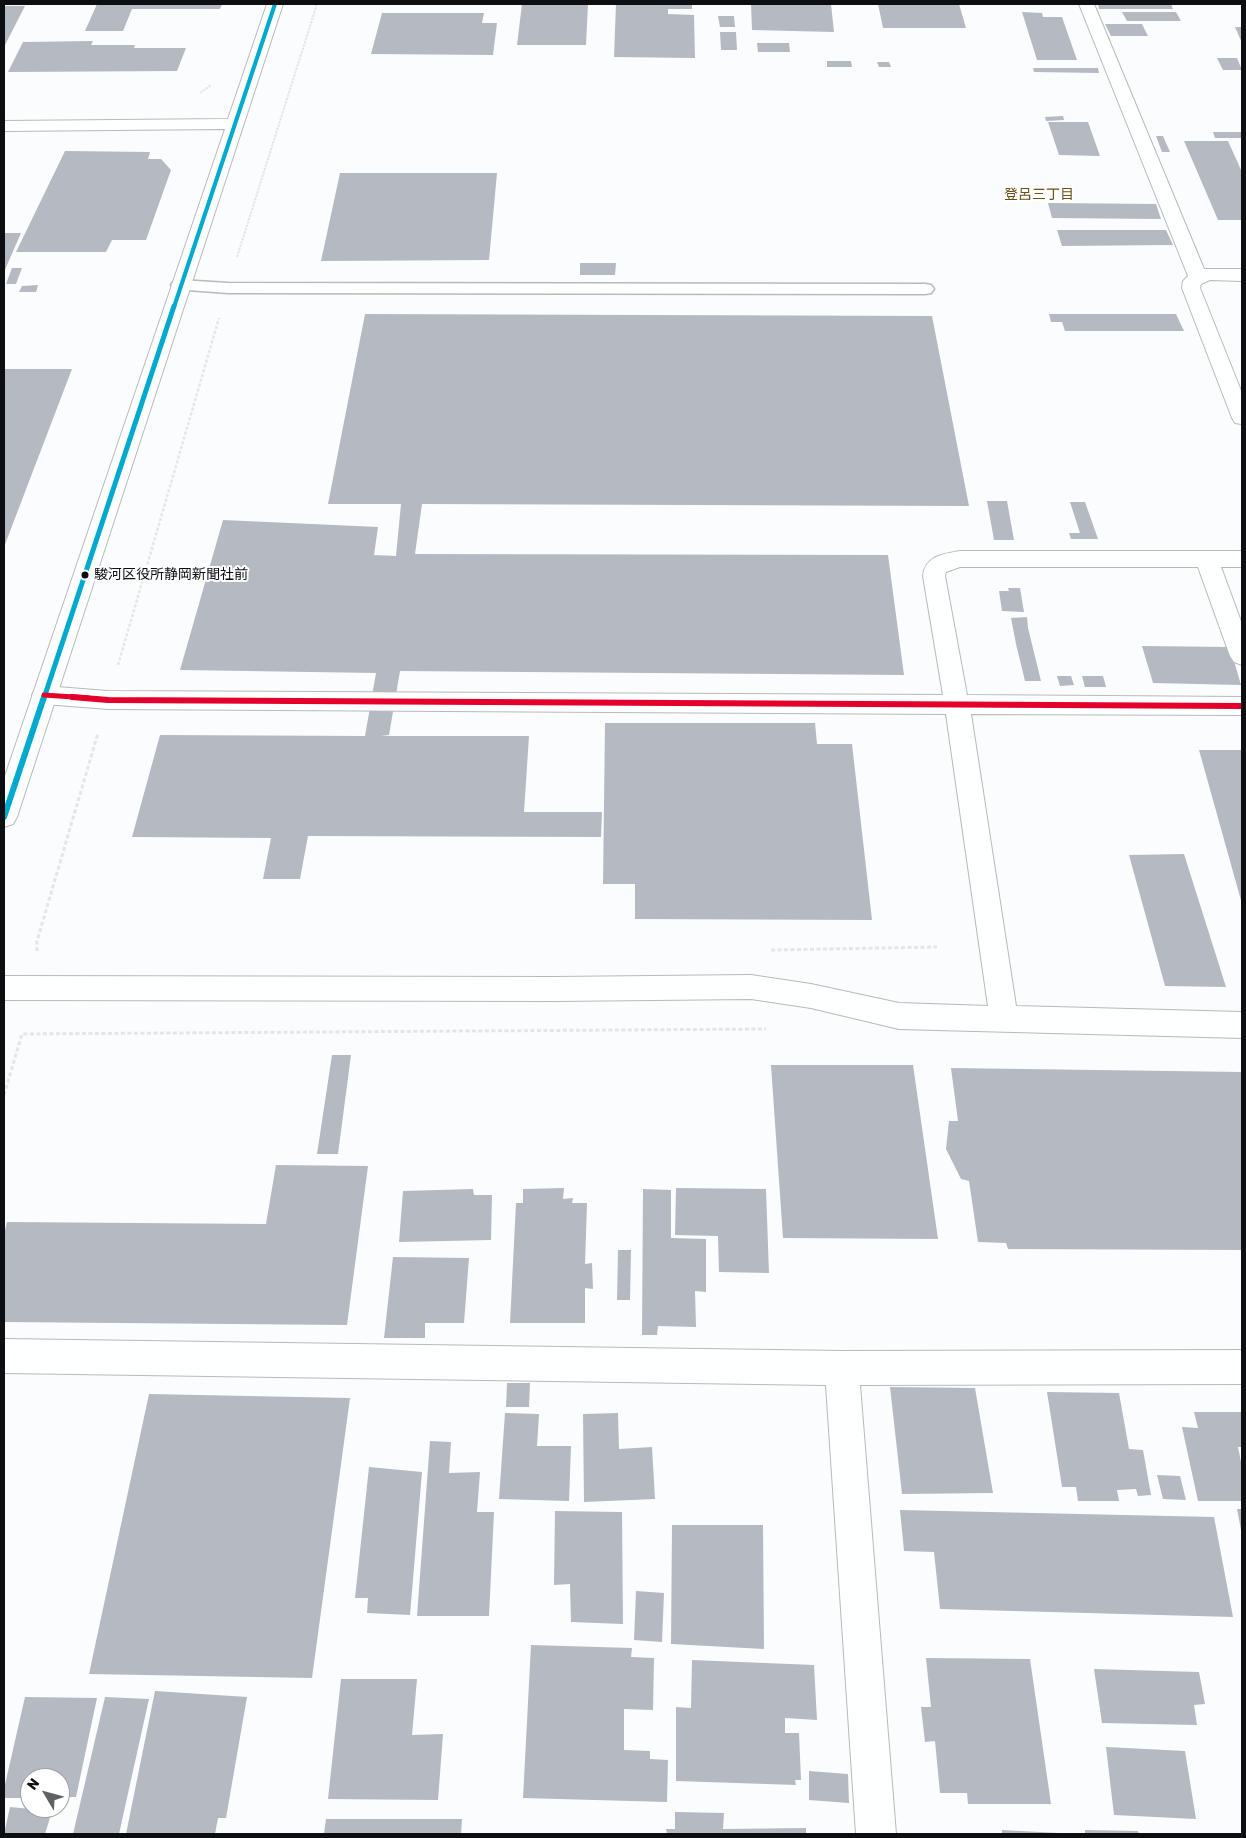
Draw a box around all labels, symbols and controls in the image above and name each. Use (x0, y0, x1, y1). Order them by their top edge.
district label: 登呂三丁目 (1004, 187, 1074, 203)
place label: 駿河区役所静岡新聞社前 (94, 567, 248, 583)
marker: 駿河区役所静岡新聞社前 (80, 570, 90, 580)
north arrow (20, 1768, 70, 1818)
text: N (24, 1775, 43, 1793)

